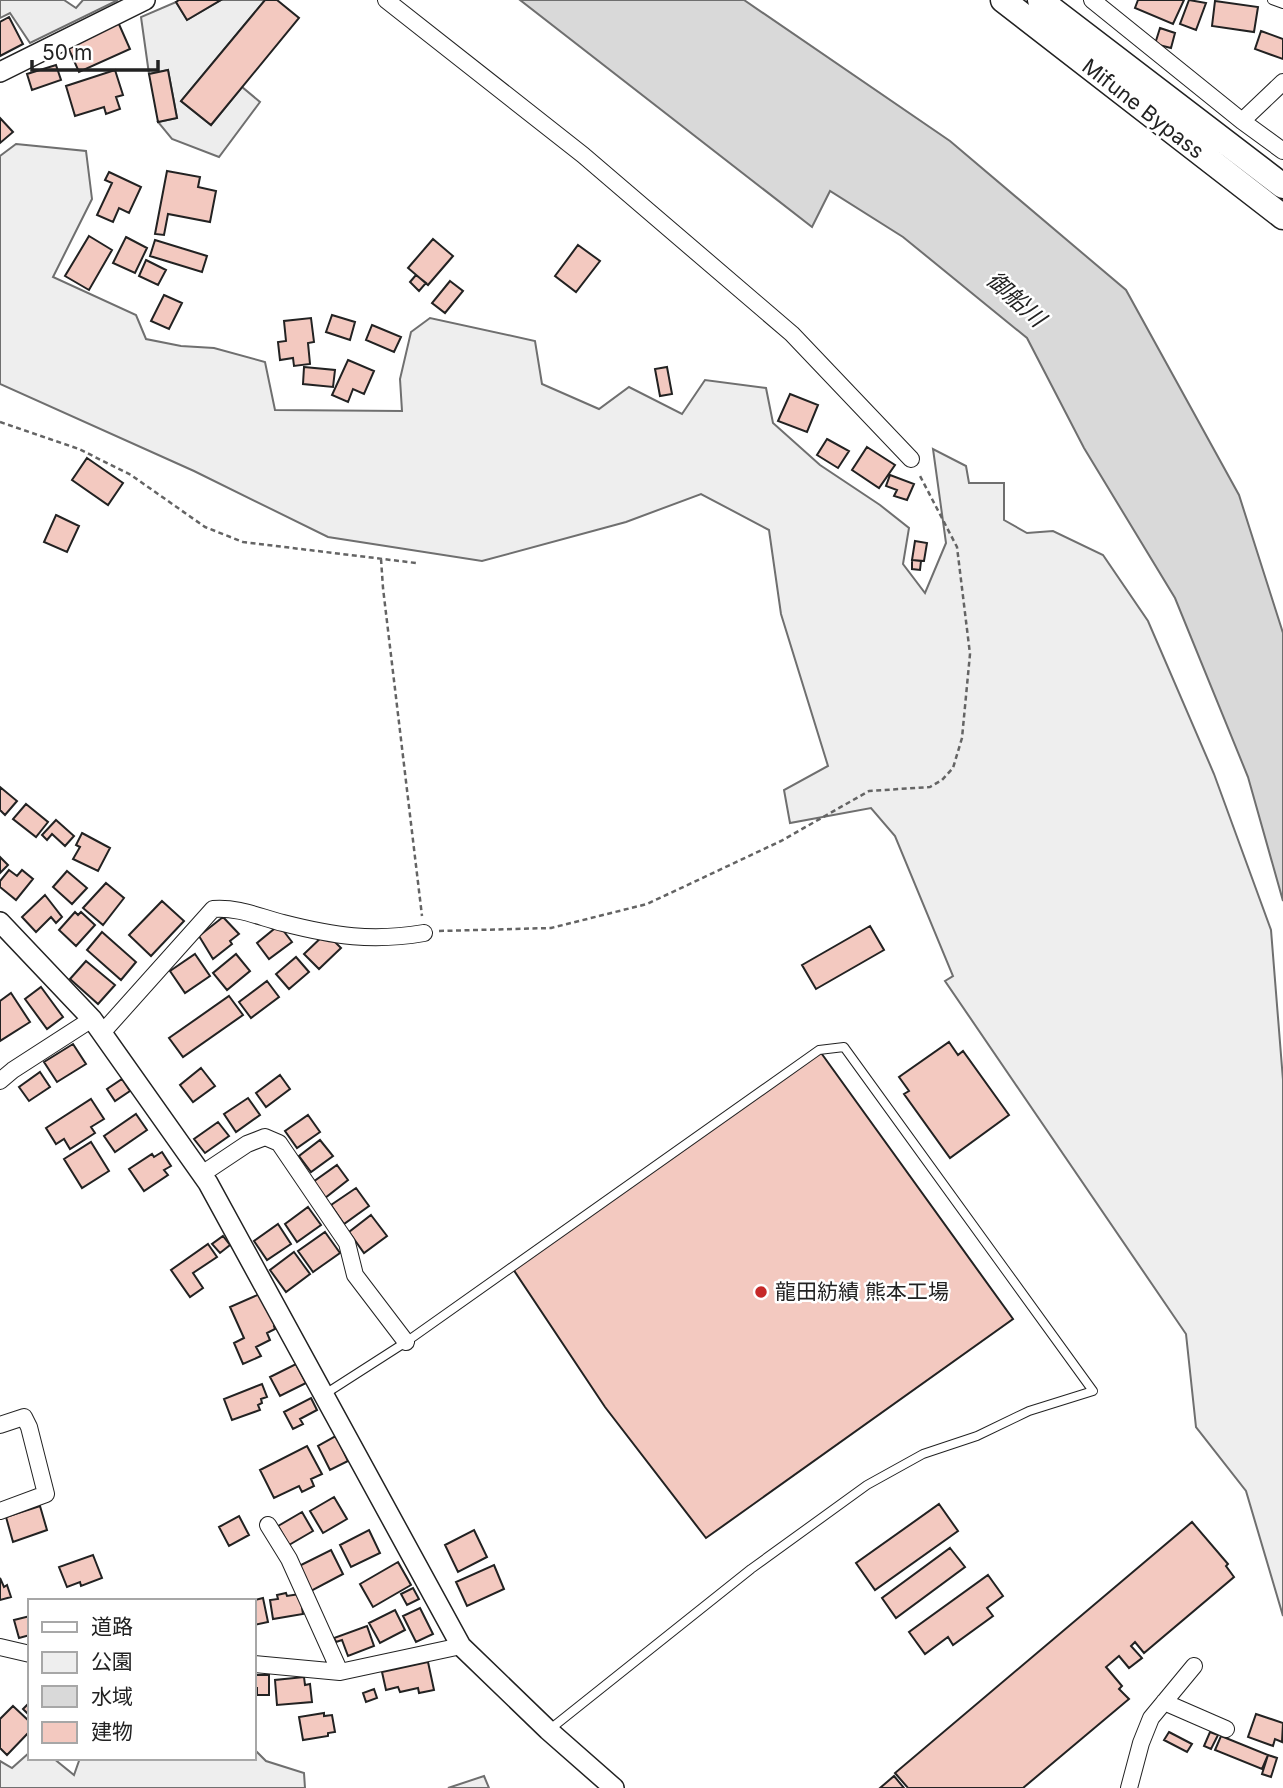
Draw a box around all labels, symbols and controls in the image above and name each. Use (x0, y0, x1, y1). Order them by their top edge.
scale bar (32, 28, 158, 72)
text: 50 m (42, 40, 92, 65)
street label: Mifune Bypass (1078, 53, 1209, 164)
water label: 御船川 (981, 266, 1053, 334)
place label: 龍田紡績 熊本工場 (775, 1279, 949, 1304)
marker: 龍田紡績 熊本工場 (753, 1284, 769, 1300)
legend (28, 1599, 256, 1760)
text: 道路 (91, 1614, 133, 1639)
text: 公園 (91, 1649, 133, 1674)
text: 水域 (91, 1684, 133, 1709)
text: 建物 (91, 1719, 133, 1744)

